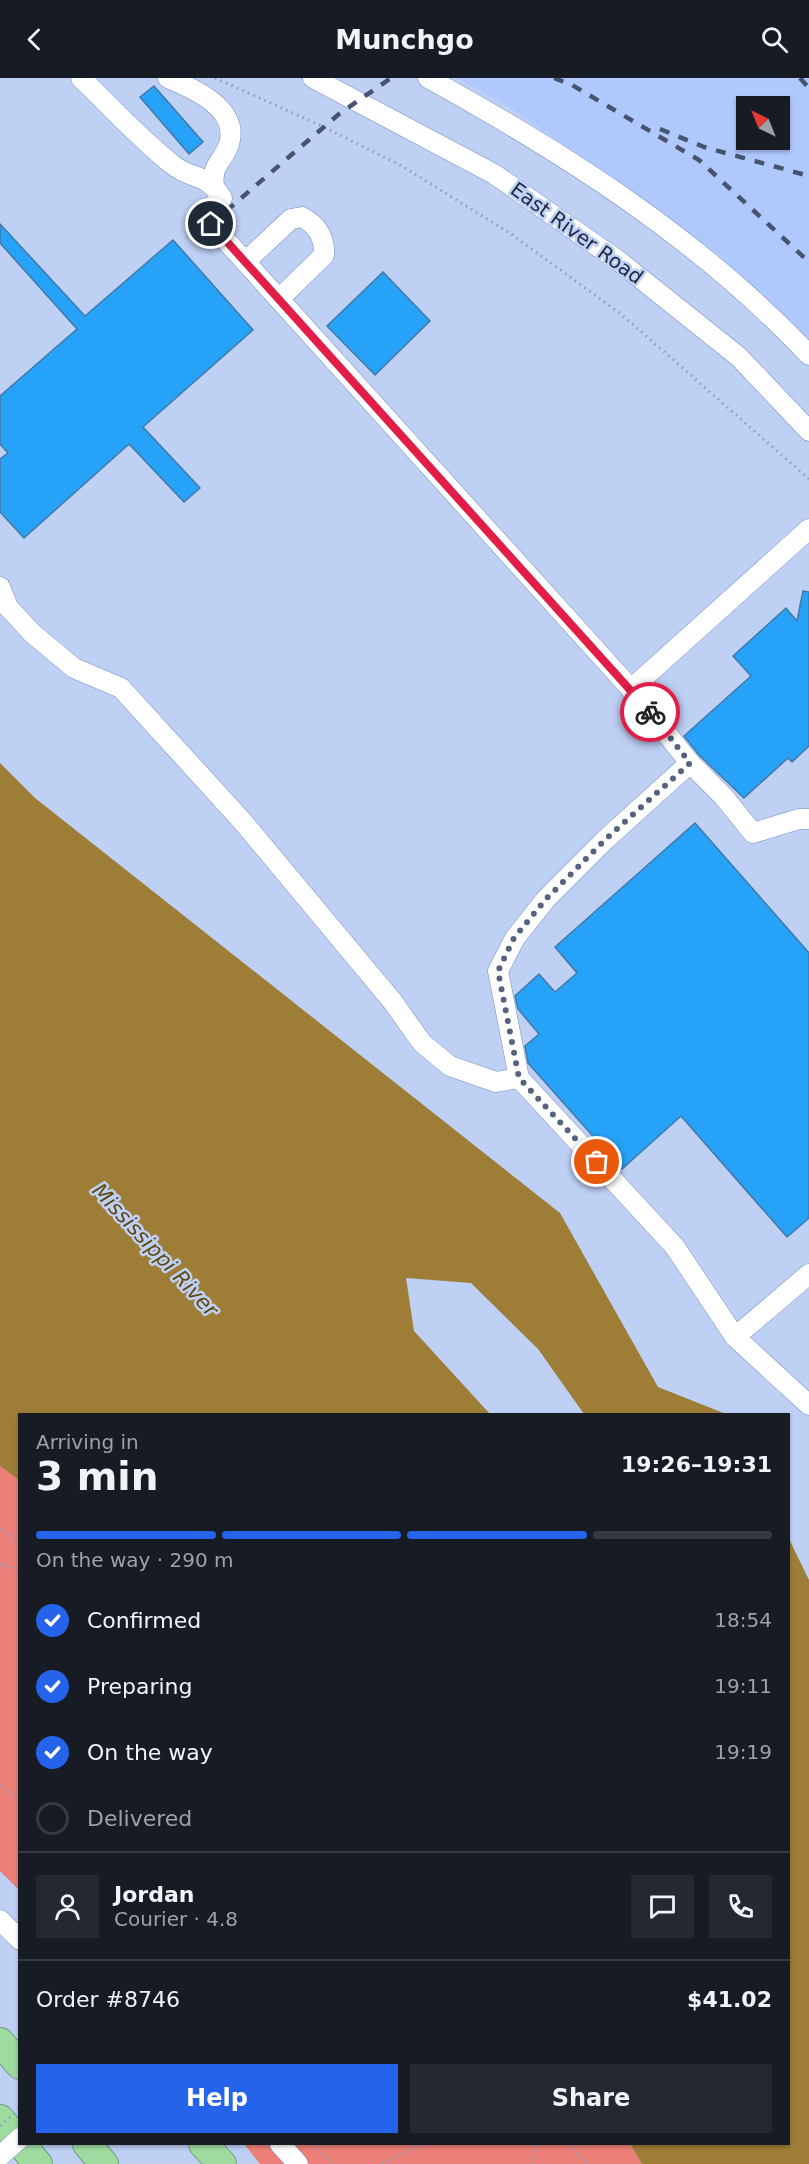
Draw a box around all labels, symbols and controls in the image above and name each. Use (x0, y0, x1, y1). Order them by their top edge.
icon: back (18, 23, 51, 56)
icon: search (758, 23, 791, 56)
text: Munchgo (335, 24, 474, 55)
north arrow (736, 96, 790, 150)
map controls (736, 96, 790, 150)
street label: East River Road (506, 177, 648, 289)
pin (185, 198, 236, 249)
icon: home (194, 207, 227, 240)
courier (620, 682, 680, 742)
icon: bike (634, 696, 667, 729)
pin (571, 1136, 622, 1187)
icon: bag (580, 1145, 613, 1178)
water label: Mississippi River (87, 1179, 224, 1322)
text: Arriving in (36, 1430, 139, 1454)
text: 19:26–19:31 (621, 1452, 772, 1477)
text: 3 min (36, 1454, 158, 1499)
text: On the way · 290 m (36, 1548, 234, 1572)
icon: check (36, 1604, 69, 1637)
text: Confirmed (87, 1608, 201, 1633)
text: 18:54 (714, 1608, 772, 1632)
icon: check (36, 1670, 69, 1703)
text: Preparing (87, 1674, 193, 1699)
text: 19:11 (714, 1674, 772, 1698)
icon: check (36, 1736, 69, 1769)
text: On the way (87, 1740, 213, 1765)
text: 19:19 (714, 1740, 772, 1764)
text: Delivered (87, 1806, 192, 1831)
button: person (36, 1875, 99, 1938)
button: chat (631, 1875, 694, 1938)
button: phone (709, 1875, 772, 1938)
text: Jordan (114, 1882, 194, 1907)
text: Courier · 4.8 (114, 1907, 238, 1931)
text: Order #8746 (36, 1987, 180, 2012)
text: $41.02 (687, 1987, 772, 2012)
button: Help (36, 2064, 398, 2133)
button: Share (410, 2064, 772, 2133)

